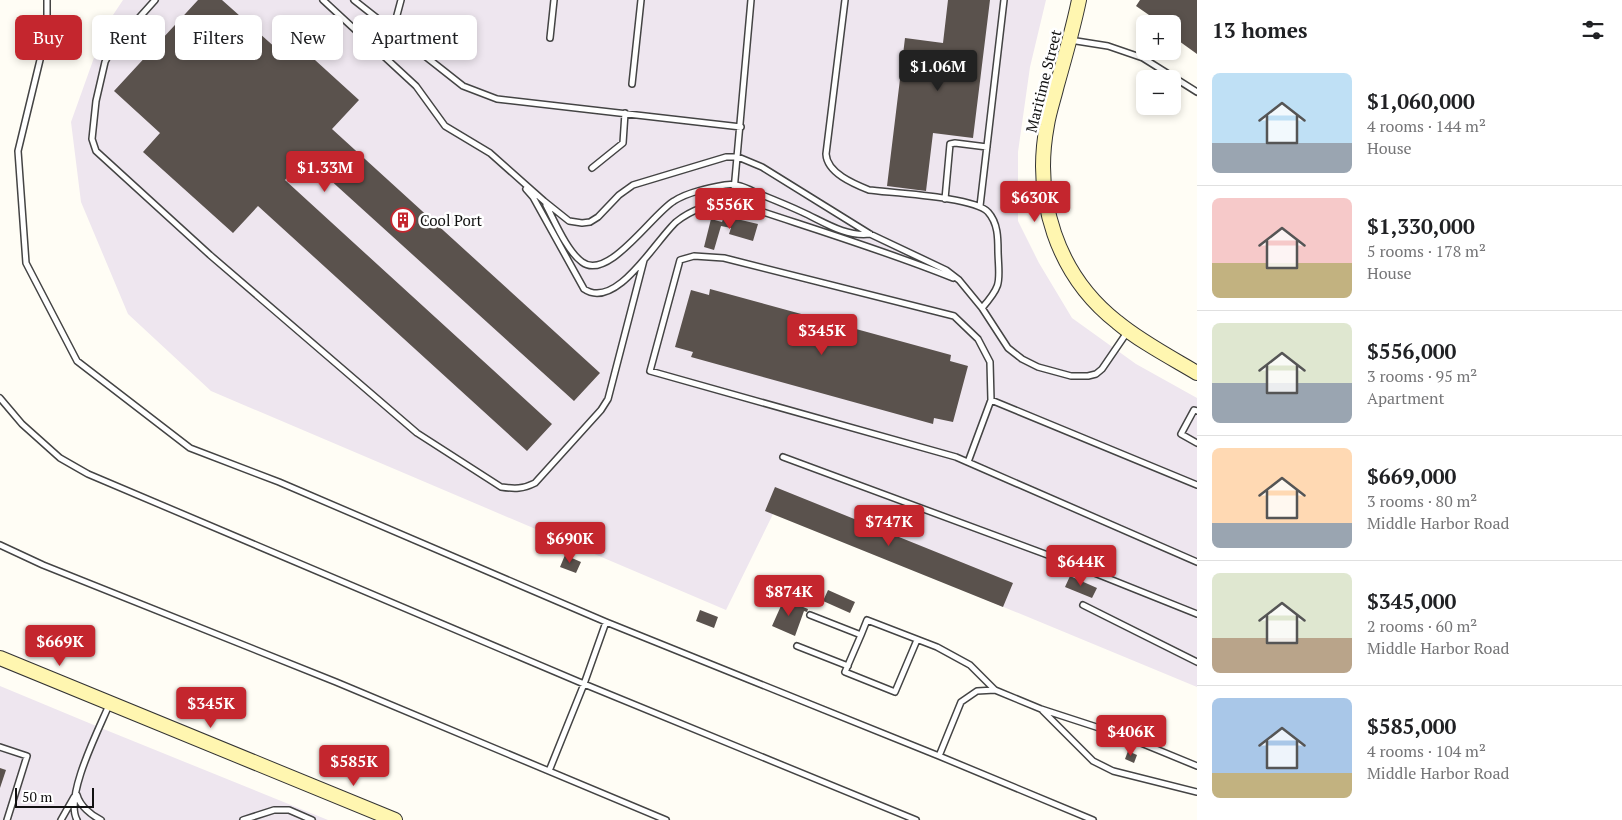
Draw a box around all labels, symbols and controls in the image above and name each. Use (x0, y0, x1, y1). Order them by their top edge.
chip: Buy (15, 15, 82, 60)
chip: Rent (92, 15, 165, 60)
chip: Filters (175, 15, 262, 60)
chip: New (272, 15, 343, 60)
chip: Apartment (353, 15, 477, 60)
map controls (1136, 15, 1181, 115)
button: + (1136, 15, 1181, 60)
text: 13 homes (1212, 16, 1308, 44)
icon: filters (1579, 16, 1607, 44)
street label: Maritime Street (1021, 27, 1066, 134)
pin: $1.06M (897, 49, 979, 92)
text: $1.06M (910, 55, 966, 77)
button: − (1136, 70, 1181, 115)
text: $1,060,000 (1367, 87, 1475, 115)
icon: home (1252, 93, 1312, 153)
text: 4 rooms · 144 m² (1367, 115, 1486, 137)
text: House (1367, 137, 1412, 159)
pin: $1.33M (284, 150, 366, 193)
text: $1.33M (297, 156, 353, 178)
pin: $630K (1000, 180, 1070, 223)
text: $630K (1011, 186, 1059, 208)
pin: $556K (695, 188, 765, 230)
text: $556K (706, 193, 754, 215)
building icon: Cool Port (390, 207, 416, 233)
place label: Cool Port (420, 210, 483, 230)
text: $1,330,000 (1367, 212, 1475, 240)
icon: home (1252, 218, 1312, 278)
text: 5 rooms · 178 m² (1367, 240, 1486, 262)
text: House (1367, 262, 1412, 284)
pin: $345K (787, 314, 857, 356)
text: $345K (798, 319, 846, 341)
text: $556,000 (1367, 337, 1456, 365)
icon: home (1252, 343, 1312, 403)
text: 3 rooms · 95 m² (1367, 365, 1477, 387)
text: Apartment (1367, 387, 1444, 409)
text: $669,000 (1367, 462, 1456, 490)
icon: home (1252, 468, 1312, 528)
text: 3 rooms · 80 m² (1367, 490, 1477, 512)
pin: $747K (854, 504, 924, 547)
text: $747K (865, 510, 913, 532)
text: Middle Harbor Road (1367, 512, 1509, 534)
pin: $690K (535, 522, 605, 564)
text: $690K (546, 527, 594, 549)
pin: $644K (1046, 544, 1116, 587)
text: $644K (1057, 550, 1105, 572)
pin: $874K (754, 574, 824, 617)
text: $874K (765, 580, 813, 602)
text: $345,000 (1367, 587, 1456, 615)
icon: home (1252, 593, 1312, 653)
text: 2 rooms · 60 m² (1367, 615, 1477, 637)
pin: $669K (25, 624, 95, 667)
text: $669K (36, 630, 84, 652)
text: Middle Harbor Road (1367, 637, 1509, 659)
pin: $345K (176, 686, 246, 729)
text: $345K (187, 692, 235, 714)
text: $585,000 (1367, 712, 1456, 740)
pin: $406K (1096, 714, 1166, 757)
icon: home (1252, 718, 1312, 778)
text: $406K (1107, 720, 1155, 742)
text: 4 rooms · 104 m² (1367, 740, 1486, 762)
pin: $585K (319, 744, 389, 787)
text: $585K (330, 750, 378, 772)
text: Middle Harbor Road (1367, 762, 1509, 784)
scale bar (15, 785, 94, 808)
text: 50 m (22, 787, 52, 806)

